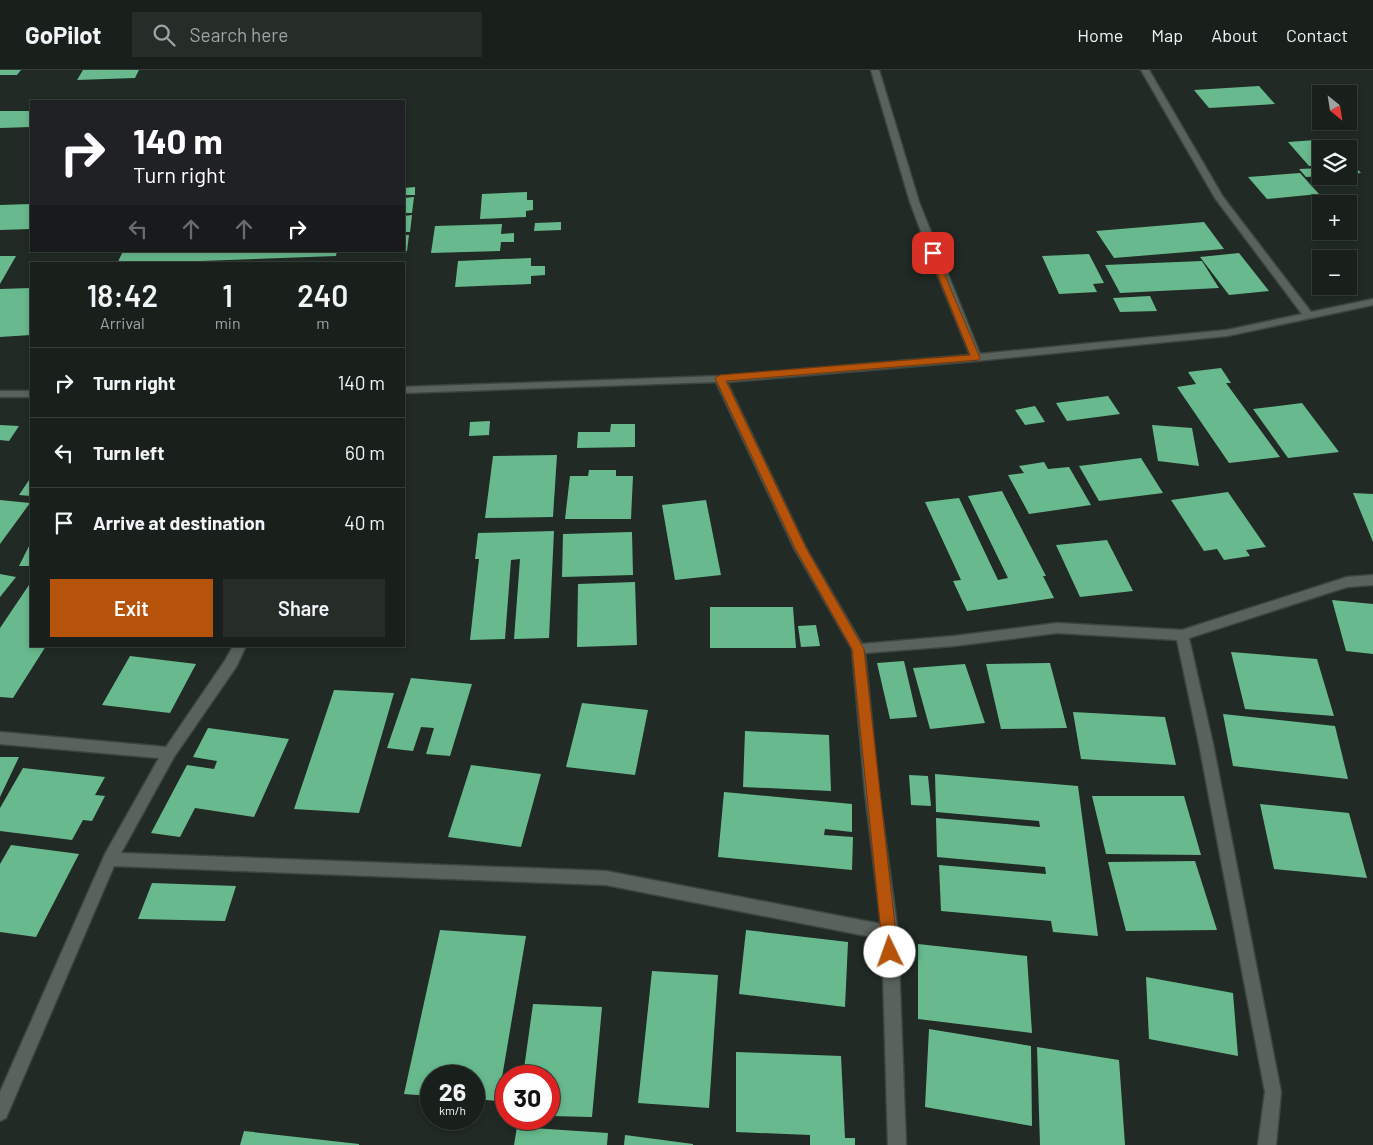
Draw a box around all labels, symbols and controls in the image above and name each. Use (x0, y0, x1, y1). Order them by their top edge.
search box (132, 12, 482, 57)
text: GoPilot (25, 20, 102, 49)
icon: search (150, 21, 178, 49)
text: Search here (190, 23, 288, 46)
text: Home (1077, 24, 1123, 46)
text: Map (1151, 24, 1183, 46)
text: About (1211, 24, 1258, 46)
text: Contact (1286, 24, 1348, 46)
north arrow (1312, 85, 1358, 130)
map controls (1312, 85, 1357, 295)
text: 140 m (133, 119, 223, 161)
icon: right (50, 120, 115, 185)
button: layers (1312, 140, 1357, 185)
text: Turn right (133, 161, 226, 187)
button: + (1312, 195, 1357, 240)
icon: left (124, 215, 152, 243)
icon: ahead (177, 215, 205, 243)
icon: ahead (230, 215, 258, 243)
icon: right (283, 215, 311, 243)
pin (912, 232, 954, 274)
icon: arrive (919, 239, 947, 267)
button: − (1312, 250, 1357, 295)
text: 18:42 (87, 277, 158, 313)
text: 1 (222, 277, 233, 313)
text: 240 (297, 277, 348, 313)
text: Arrival (100, 313, 145, 332)
text: min (215, 313, 241, 332)
text: m (316, 313, 329, 332)
icon: right (50, 369, 78, 397)
text: Turn right (93, 371, 175, 394)
text: 140 m (338, 371, 385, 394)
icon: left (50, 439, 78, 467)
text: Turn left (93, 441, 164, 464)
text: 60 m (345, 441, 385, 464)
icon: arrive (50, 509, 78, 537)
text: Arrive at destination (93, 511, 265, 534)
text: 40 m (344, 511, 385, 534)
button: Exit (50, 579, 213, 637)
button: Share (223, 579, 385, 637)
position arrow (863, 925, 915, 977)
speed limit sign: 30 (495, 1065, 560, 1130)
text: 26 (439, 1076, 466, 1106)
text: km/h (439, 1103, 466, 1117)

